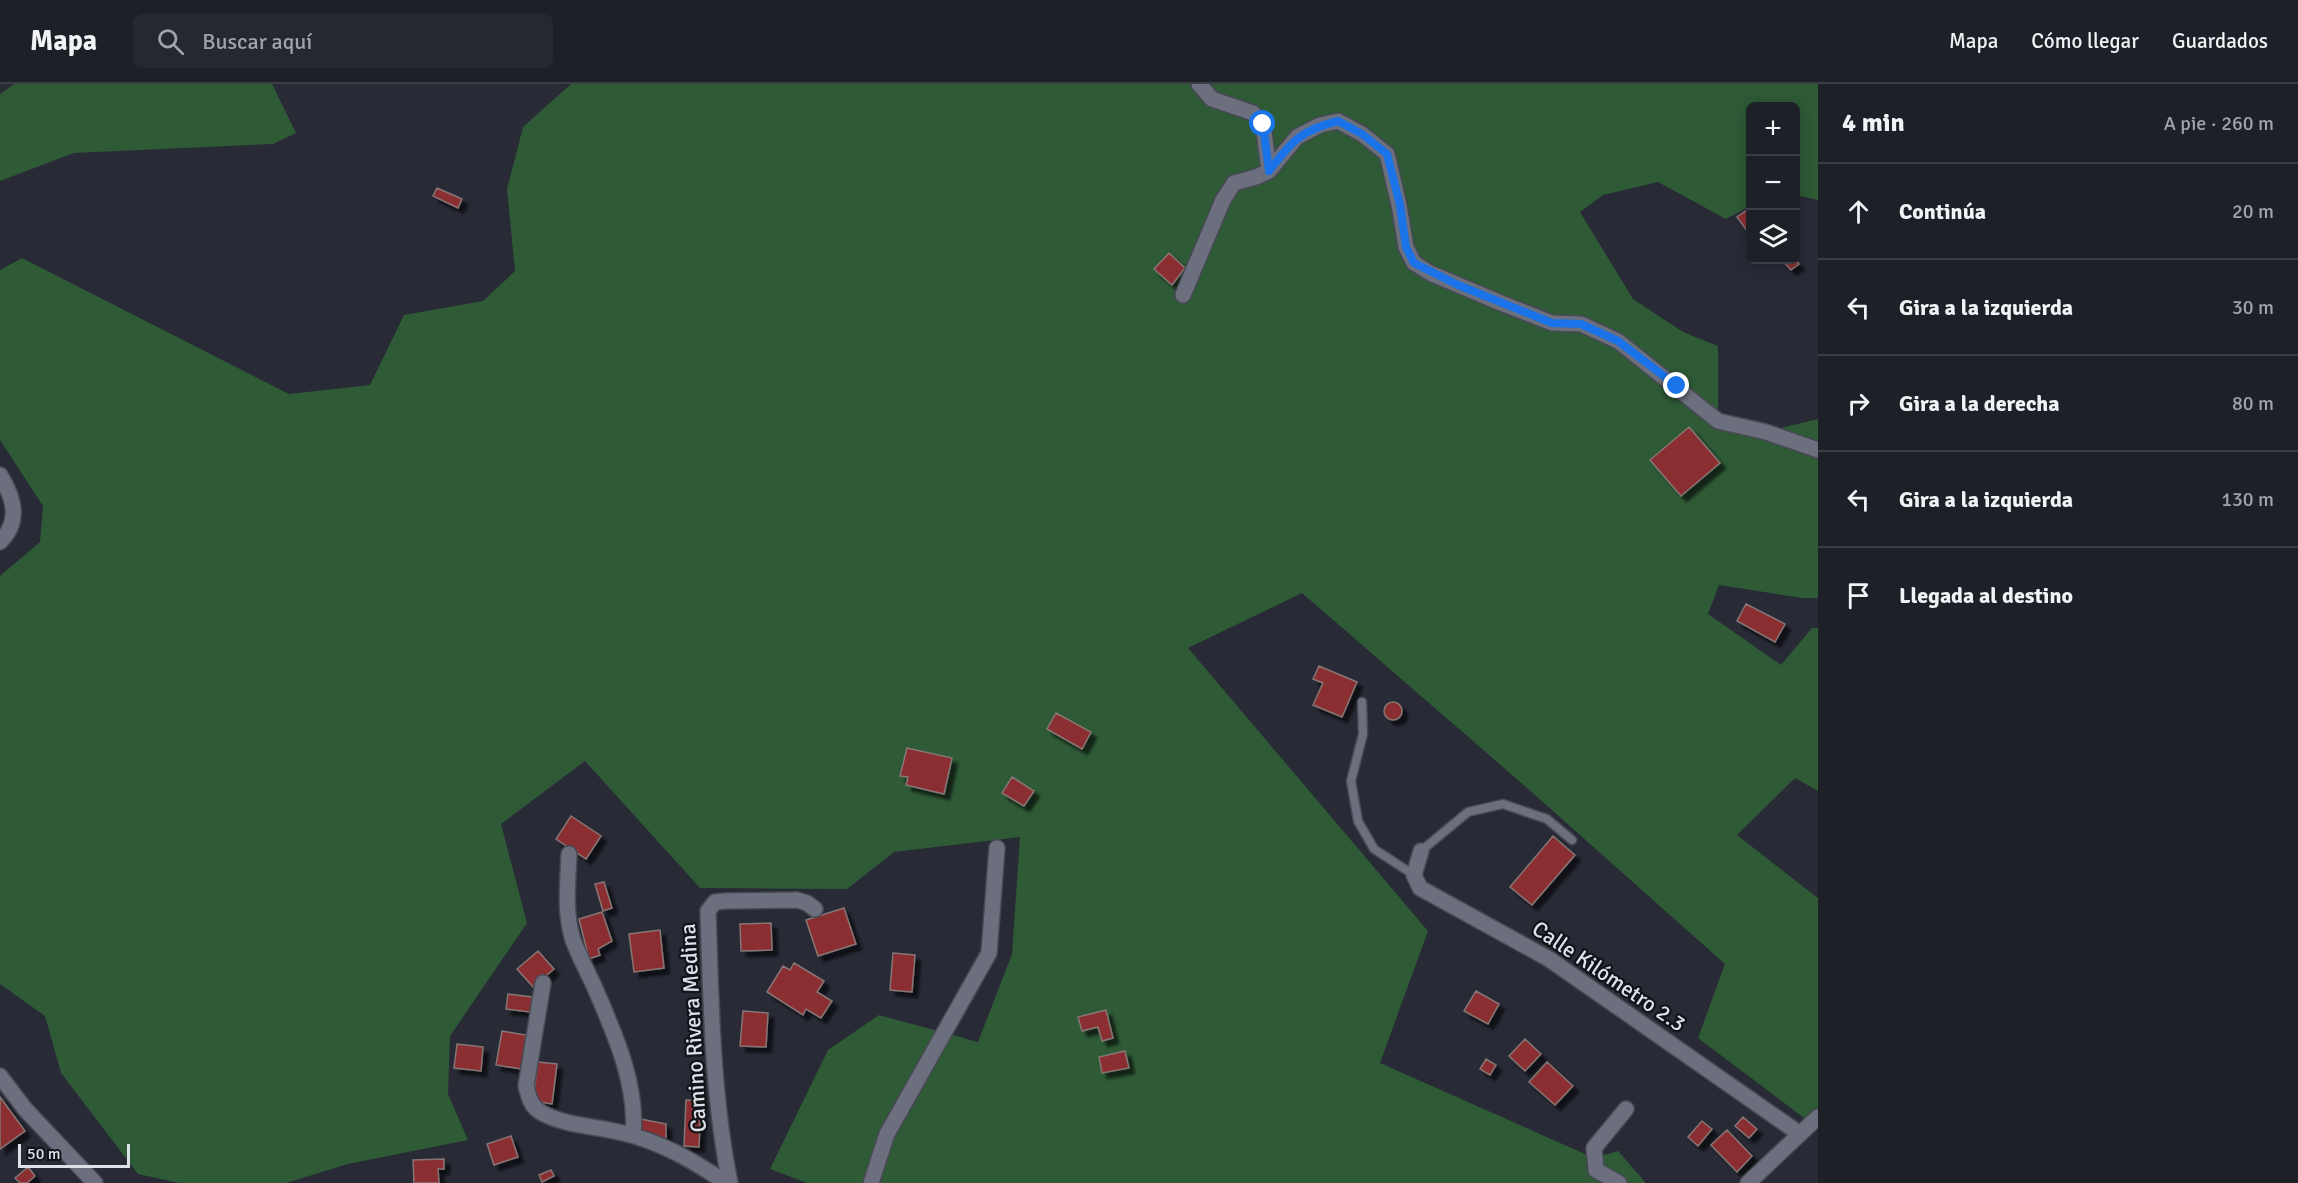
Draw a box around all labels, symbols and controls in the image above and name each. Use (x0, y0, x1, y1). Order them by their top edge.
search box (133, 14, 553, 68)
text: Mapa (30, 24, 97, 58)
icon: search (154, 25, 187, 58)
text: Buscar aquí (202, 28, 312, 55)
text: Mapa (1949, 28, 1998, 54)
text: Cómo llegar (2031, 28, 2139, 54)
text: Guardados (2172, 28, 2268, 54)
map controls (1746, 102, 1800, 264)
button: + (1746, 102, 1800, 156)
text: 4 min (1842, 107, 1905, 139)
route start (1249, 110, 1275, 136)
text: A pie · 260 m (2164, 111, 2274, 136)
button: − (1746, 156, 1800, 210)
icon: ahead (1842, 195, 1875, 228)
text: Continúa (1899, 198, 1986, 225)
text: 20 m (2232, 199, 2274, 224)
button: layers (1746, 210, 1800, 264)
icon: left (1842, 291, 1875, 324)
text: Gira a la izquierda (1899, 294, 2073, 321)
text: 30 m (2232, 295, 2274, 320)
route end (1663, 372, 1689, 398)
icon: right (1842, 387, 1875, 420)
text: Gira a la derecha (1899, 390, 2060, 417)
text: 80 m (2232, 391, 2274, 416)
icon: left (1842, 483, 1875, 516)
text: Gira a la izquierda (1899, 486, 2073, 513)
text: 130 m (2221, 487, 2274, 512)
icon: arrive (1842, 579, 1875, 612)
text: Llegada al destino (1899, 582, 2073, 609)
street label: Calle Kilómetro 2.3 (1527, 915, 1691, 1037)
street label: Camino Rivera Medina (674, 923, 712, 1133)
scale bar (18, 1141, 130, 1168)
text: 50 m (27, 1144, 61, 1164)

